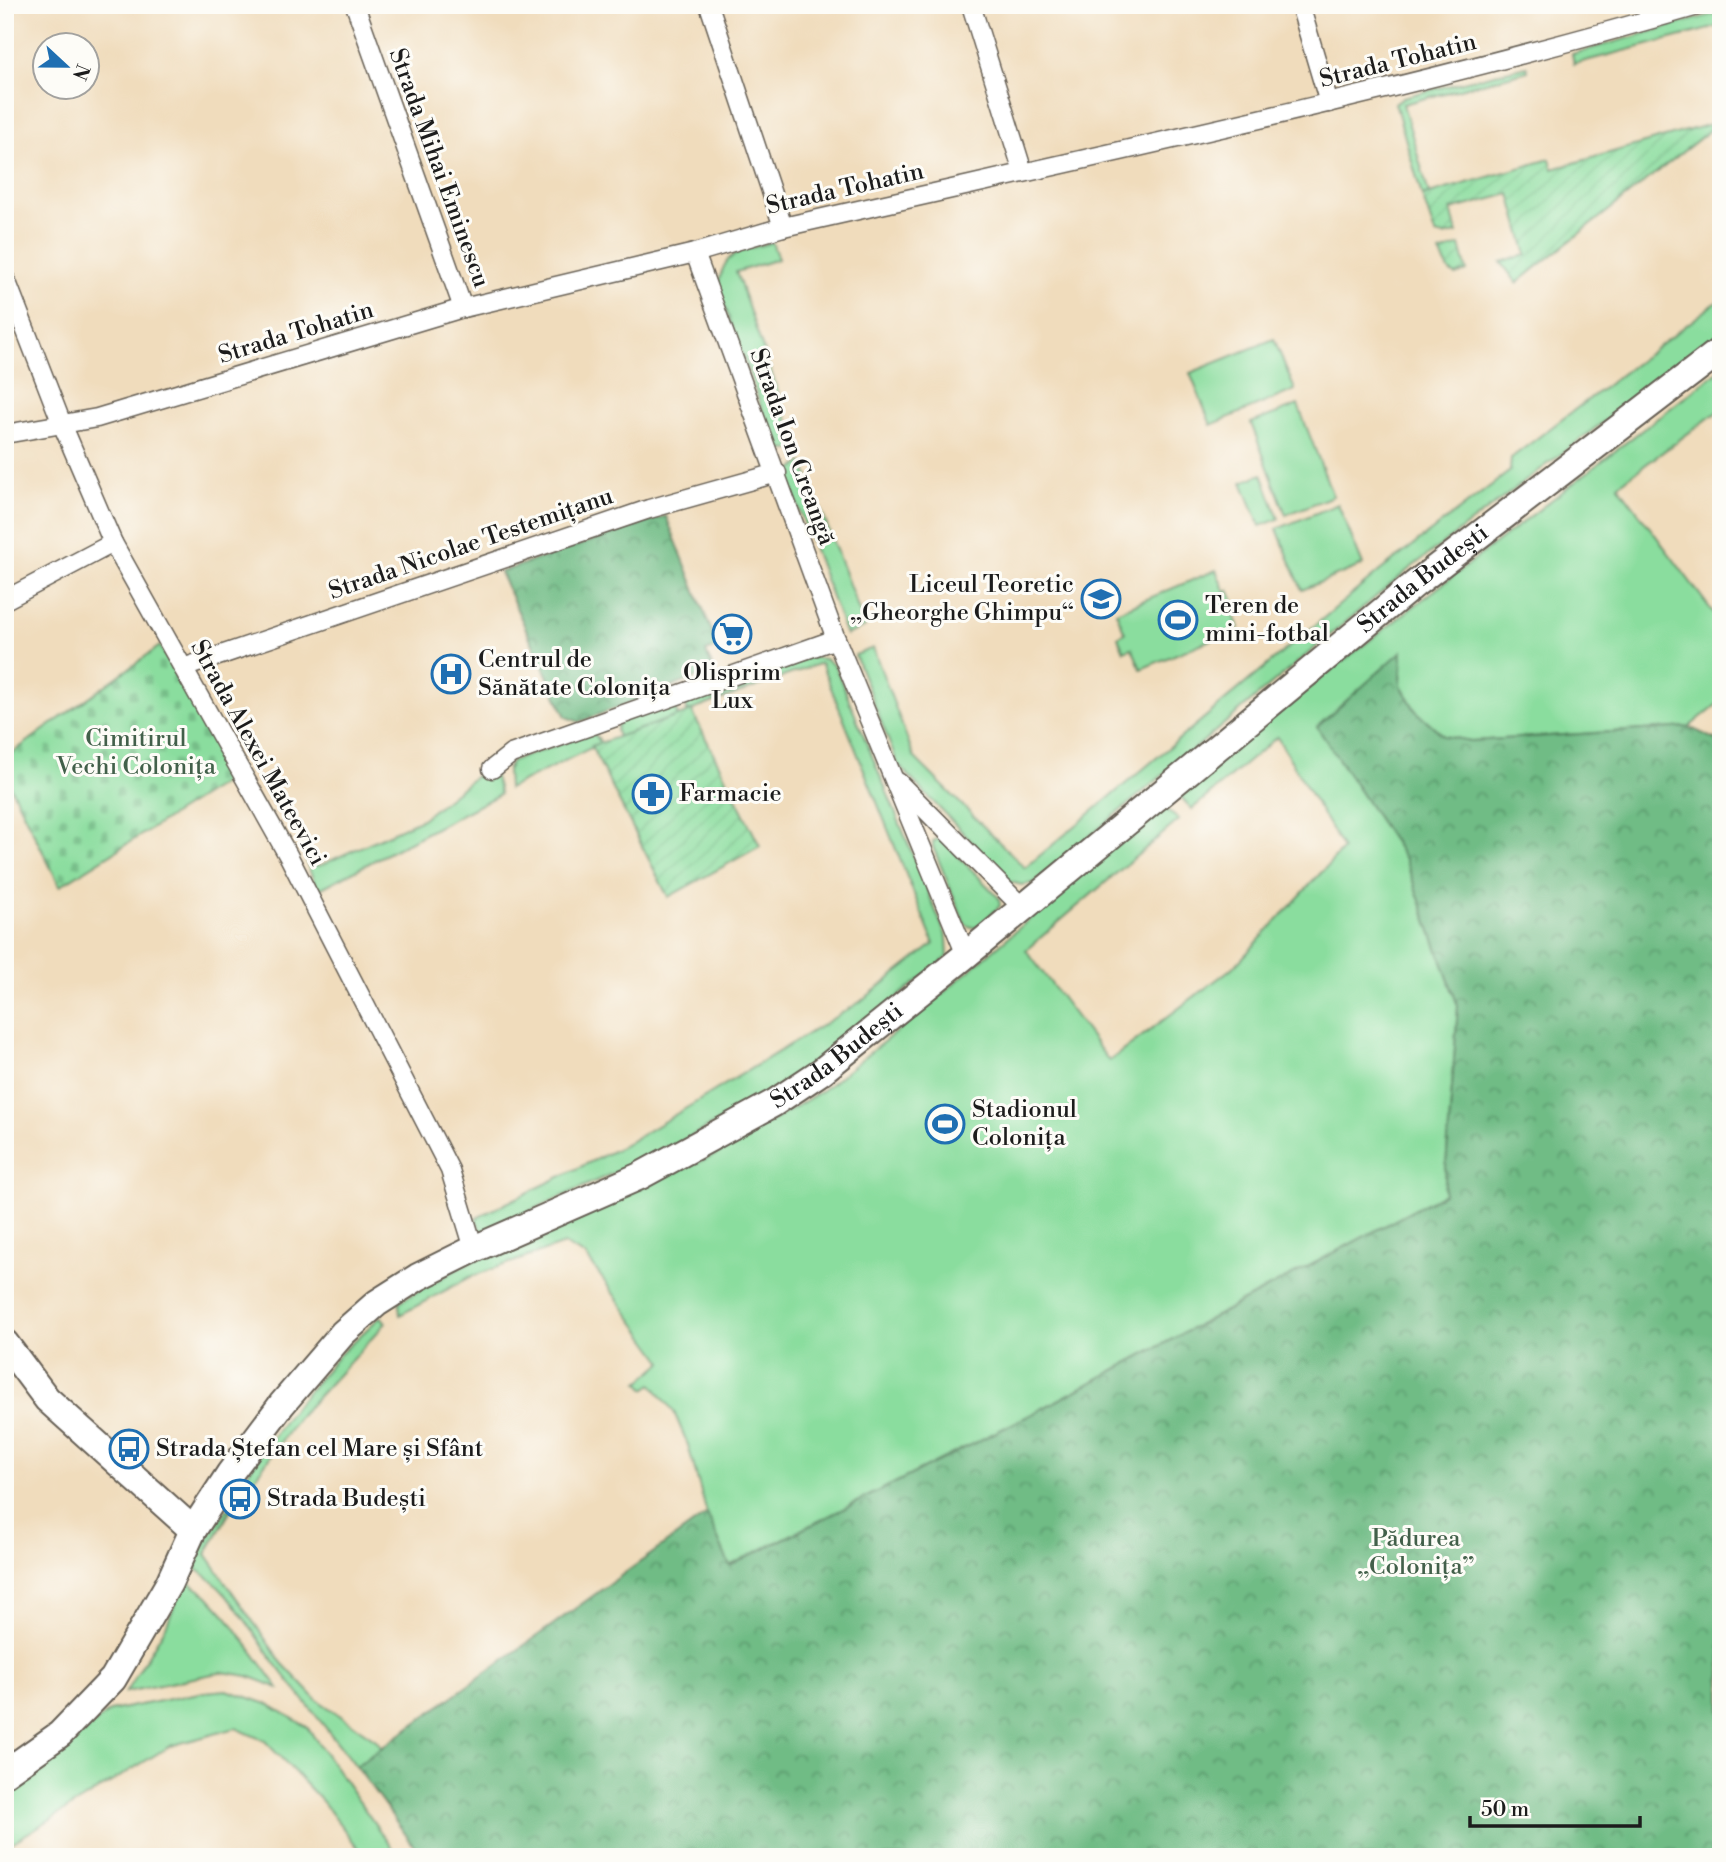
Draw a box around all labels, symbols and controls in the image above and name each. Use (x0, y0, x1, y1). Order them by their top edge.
street label: Strada Tohatin (1316, 27, 1480, 95)
north arrow (32, 32, 102, 102)
street label: Strada Mihai Eminescu (382, 44, 496, 292)
text: N (67, 61, 95, 83)
street label: Strada Tohatin (763, 156, 927, 222)
street label: Strada Tohatin (215, 295, 377, 371)
street label: Strada Ion Creangă (742, 345, 842, 550)
street label: Strada Nicolae Testemițanu (325, 481, 617, 607)
street label: Strada Budești (1351, 518, 1495, 640)
place label: Liceul Teoretic „Gheorghe Ghimpu“ (850, 570, 1074, 628)
school or university icon: Liceul Teoretic „Gheorghe Ghimpu“ (1080, 578, 1122, 620)
place label: Teren de mini-fotbal (1205, 591, 1329, 649)
sports icon: Teren de mini-fotbal (1157, 599, 1199, 641)
supermarket icon: Olisprim Lux (711, 613, 753, 655)
street label: Strada Alexei Mateevici (183, 635, 333, 871)
place label: Centrul de Sănătate Colonița (478, 645, 671, 703)
hospital icon: Centrul de Sănătate Colonița (430, 653, 472, 695)
place label: Olisprim Lux (683, 658, 781, 716)
park label: Cimitirul Vechi Colonița (55, 724, 217, 782)
pharmacy icon: Farmacie (631, 773, 673, 815)
place label: Farmacie (679, 779, 782, 809)
street label: Strada Budești (765, 996, 910, 1116)
place label: Stadionul Colonița (972, 1095, 1077, 1153)
sports icon: Stadionul Colonița (924, 1103, 966, 1145)
bus stop icon: Strada Ștefan cel Mare și Sfânt (108, 1428, 150, 1470)
place label: Strada Ștefan cel Mare și Sfânt (156, 1434, 484, 1464)
bus stop icon: Strada Budești (219, 1478, 261, 1520)
place label: Strada Budești (267, 1484, 426, 1514)
park label: Pădurea „Colonița” (1357, 1524, 1475, 1582)
scale bar (1470, 1785, 1640, 1829)
text: 50 m (1481, 1797, 1529, 1823)

